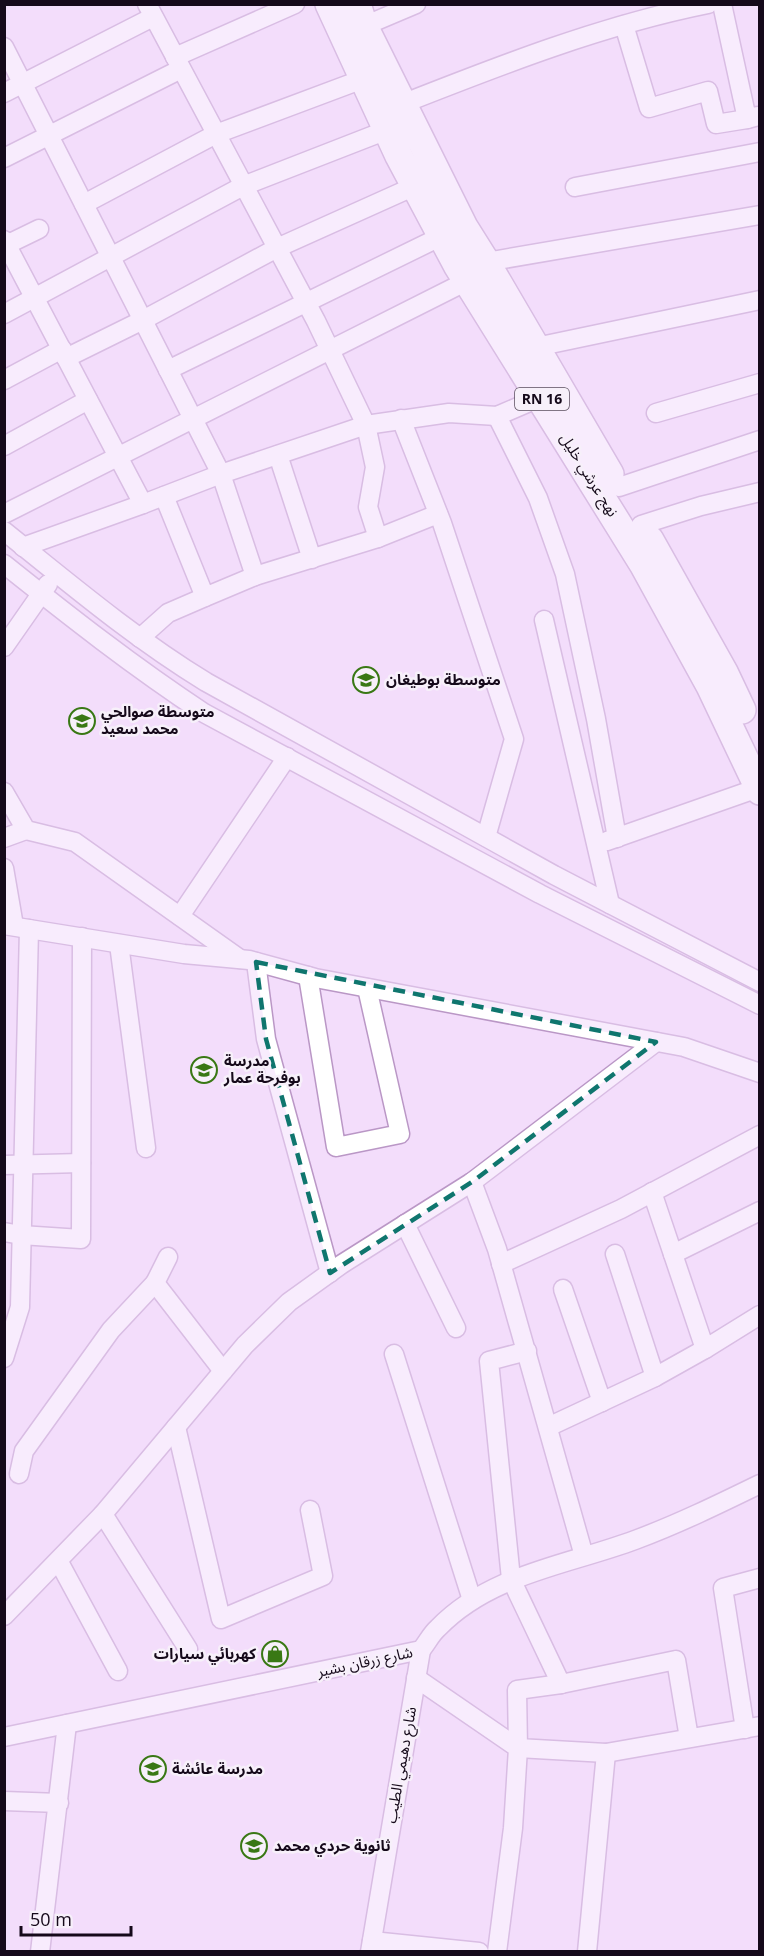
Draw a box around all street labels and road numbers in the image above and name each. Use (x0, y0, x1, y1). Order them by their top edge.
road number: RN 16 (515, 388, 569, 410)
street label: نهج عرشي خليل (554, 429, 623, 522)
street label: شارع زرقان بشير (314, 1641, 415, 1684)
street label: شارع دهيمي الطيب (380, 1705, 423, 1825)

